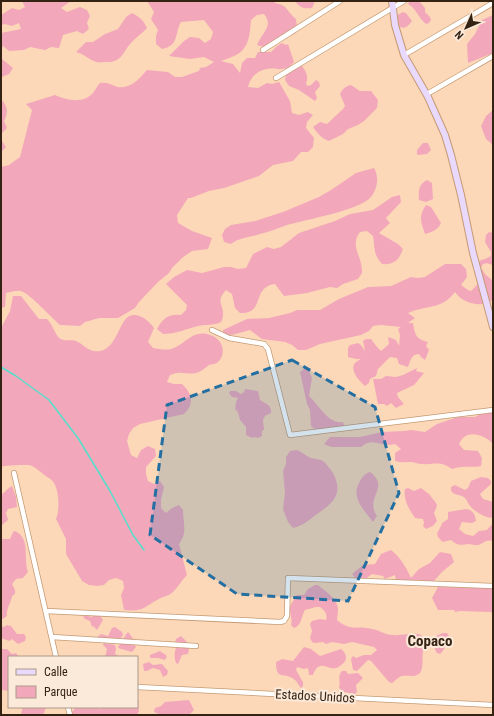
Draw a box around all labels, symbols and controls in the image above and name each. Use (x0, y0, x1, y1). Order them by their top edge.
north arrow (446, 8, 486, 48)
text: N (452, 28, 466, 42)
district label: Copaco (408, 632, 452, 650)
legend (8, 656, 138, 708)
text: Calle (44, 665, 68, 679)
text: Parque (44, 685, 78, 699)
street label: Estados Unidos (275, 686, 355, 706)

